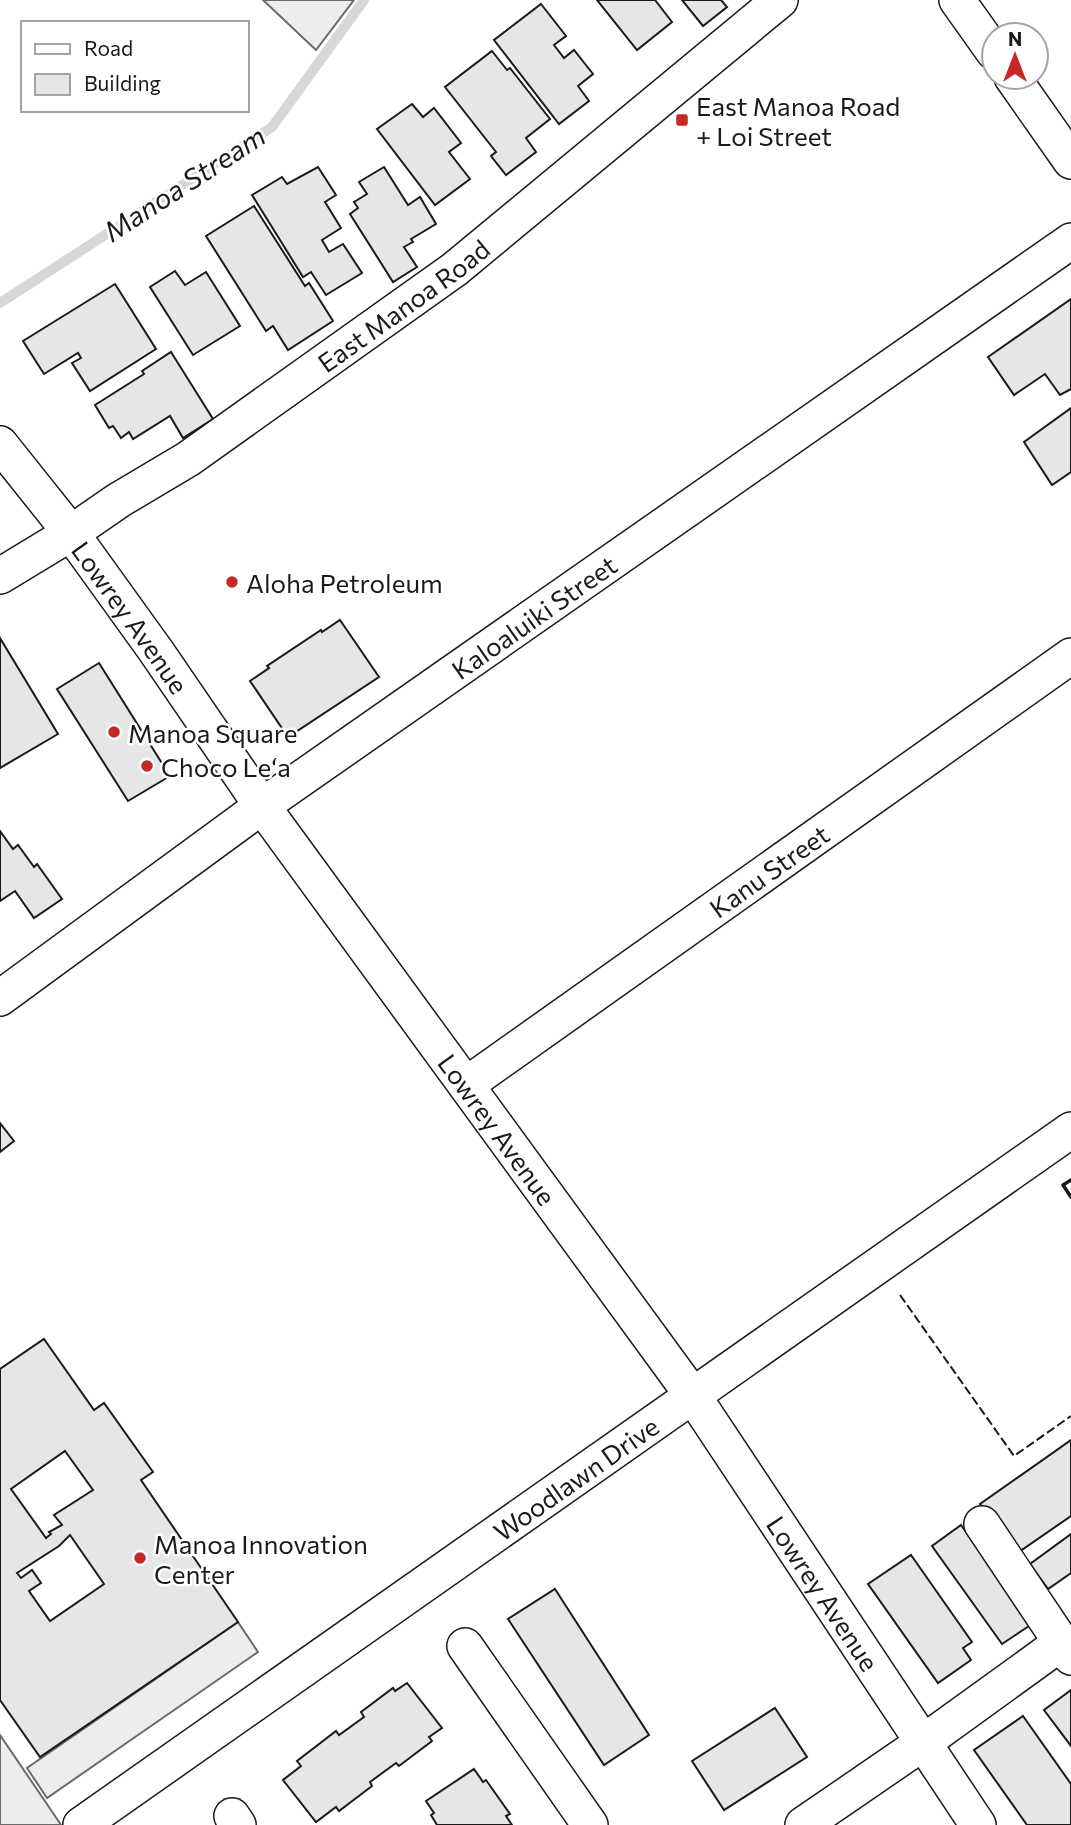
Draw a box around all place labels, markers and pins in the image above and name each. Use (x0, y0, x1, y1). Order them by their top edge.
place label: East Manoa Road + Loi Street (696, 90, 900, 151)
marker: East Manoa Road + Loi Street (674, 112, 690, 128)
place label: Aloha Petroleum (246, 567, 443, 598)
marker: Aloha Petroleum (224, 574, 240, 590)
place label: Manoa Square (128, 717, 297, 748)
marker: Manoa Square (106, 724, 122, 740)
place label: Choco Leʻa (161, 751, 291, 782)
marker: Choco Leʻa (139, 758, 155, 774)
place label: Manoa Innovation Center (154, 1528, 368, 1589)
marker: Manoa Innovation Center (132, 1550, 148, 1566)

